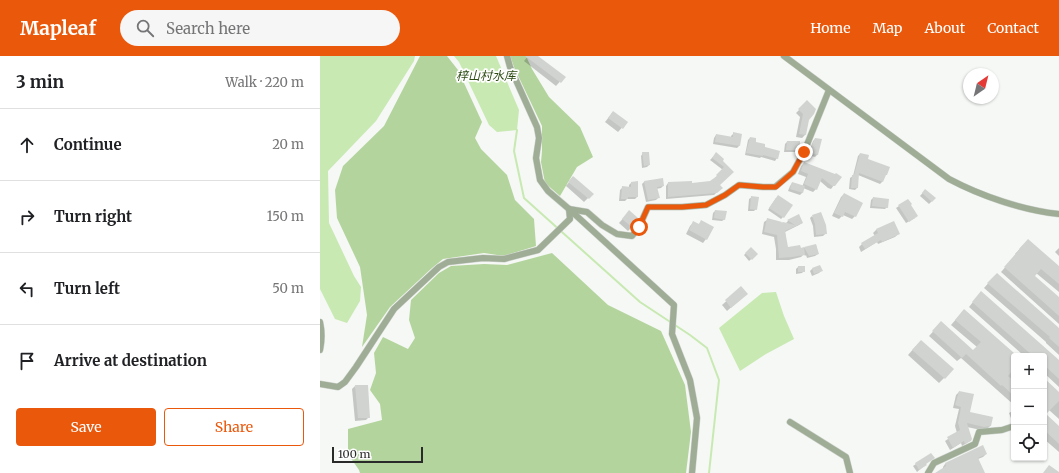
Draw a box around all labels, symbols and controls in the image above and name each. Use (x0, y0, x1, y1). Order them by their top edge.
search box (120, 10, 400, 46)
text: Mapleaf (20, 16, 96, 40)
icon: search (134, 17, 156, 39)
text: Search here (166, 19, 250, 38)
text: Home (810, 19, 851, 37)
text: Map (873, 19, 902, 37)
text: About (924, 19, 965, 37)
text: Contact (987, 19, 1039, 37)
water label: 梓山村水库 (456, 68, 518, 83)
north arrow (963, 68, 999, 104)
text: 3 min (16, 71, 64, 93)
text: Walk · 220 m (225, 74, 304, 91)
icon: ahead (16, 134, 38, 156)
text: Continue (54, 135, 122, 154)
text: 20 m (272, 136, 304, 153)
route end (795, 143, 813, 161)
icon: right (16, 206, 38, 228)
text: Turn right (54, 207, 132, 226)
text: 150 m (267, 208, 304, 225)
route start (630, 218, 648, 236)
icon: left (16, 278, 38, 300)
text: Turn left (54, 279, 120, 298)
text: 50 m (272, 280, 304, 297)
icon: arrive (16, 350, 38, 372)
text: Arrive at destination (54, 351, 207, 370)
map controls (1011, 353, 1047, 461)
button: + (1011, 353, 1047, 389)
button: − (1011, 389, 1047, 425)
button: Save (16, 408, 156, 446)
button: Share (164, 408, 304, 446)
button: locate (1011, 425, 1047, 461)
scale bar (332, 445, 423, 464)
text: 100 m (338, 447, 370, 461)

